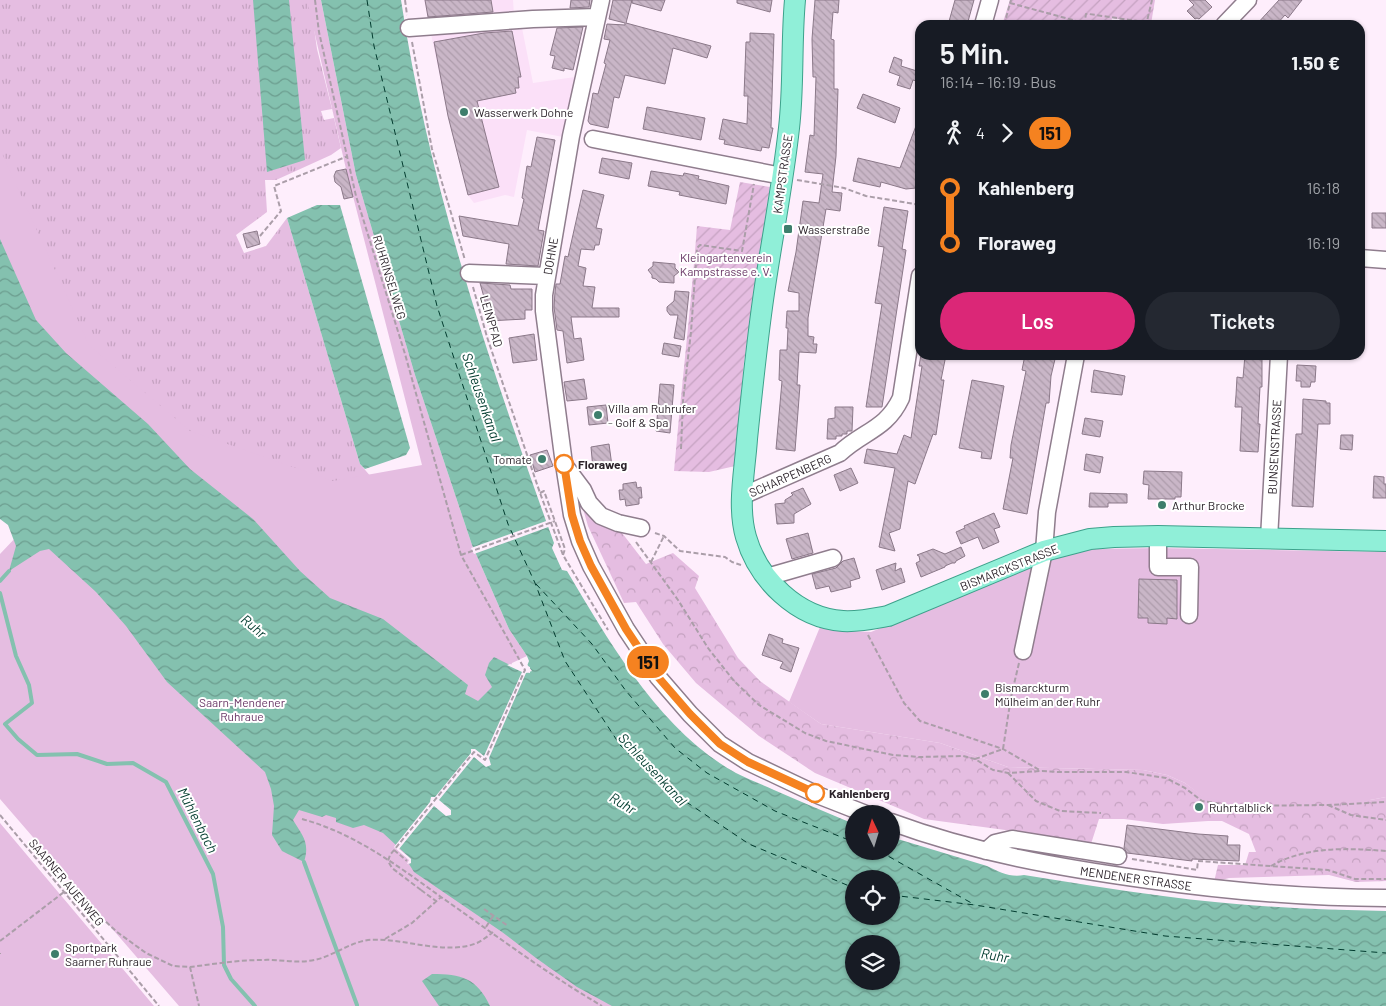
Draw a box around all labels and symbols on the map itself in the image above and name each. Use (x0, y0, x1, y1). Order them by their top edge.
place label: Wasserwerk Dohne (474, 105, 573, 119)
marker: Wasserwerk Dohne (458, 106, 470, 118)
street label: KAMPSTRASSE (769, 133, 795, 215)
place label: Wasserstraße (798, 222, 870, 236)
marker: Wasserstraße (782, 223, 794, 235)
street label: RUHRINSELWEG (371, 233, 409, 321)
street label: DOHNE (540, 236, 560, 276)
park label: Kleingartenverein Kampstrasse e. V. (680, 250, 772, 278)
street label: LEINPFAD (478, 294, 506, 348)
water label: Schleusenkanal (459, 350, 505, 444)
street label: BUNSENSTRASSE (1265, 399, 1283, 495)
place label: Villa am Ruhrufer - Golf & Spa (608, 401, 697, 429)
marker: Villa am Ruhrufer - Golf & Spa (592, 409, 604, 421)
street label: SCHARPENBERG (747, 451, 833, 499)
place label: Tomate (493, 452, 532, 466)
marker: Tomate (536, 453, 548, 465)
marker: Floraweg (554, 454, 574, 474)
place label: Floraweg (578, 457, 628, 471)
place label: Arthur Brocke (1172, 498, 1245, 512)
marker: Arthur Brocke (1156, 499, 1168, 511)
street label: BISMARCKSTRASSE (958, 541, 1060, 593)
water label: Ruhr (238, 611, 271, 642)
line badge: 151 (619, 646, 677, 678)
place label: Bismarckturm Mülheim an der Ruhr (995, 680, 1101, 708)
marker: Bismarckturm Mülheim an der Ruhr (979, 688, 991, 700)
park label: Saarn-Mendener Ruhraue (199, 695, 286, 723)
water label: Schleusenkanal (615, 729, 691, 809)
marker: Kahlenberg (805, 783, 825, 803)
water label: Mühlenbach (174, 784, 222, 856)
place label: Kahlenberg (829, 786, 890, 800)
water label: Ruhr (607, 788, 640, 818)
place label: Ruhrtalblick (1209, 800, 1272, 814)
marker: Ruhrtalblick (1193, 801, 1205, 813)
north arrow (845, 805, 900, 860)
street label: SAARNER AUENWEG (27, 836, 107, 928)
street label: MENDENER STRASSE (1079, 863, 1193, 893)
place label: Sportpark Saarner Ruhraue (65, 940, 152, 968)
water label: Ruhr (980, 944, 1011, 966)
marker: Sportpark Saarner Ruhraue (49, 948, 61, 960)

